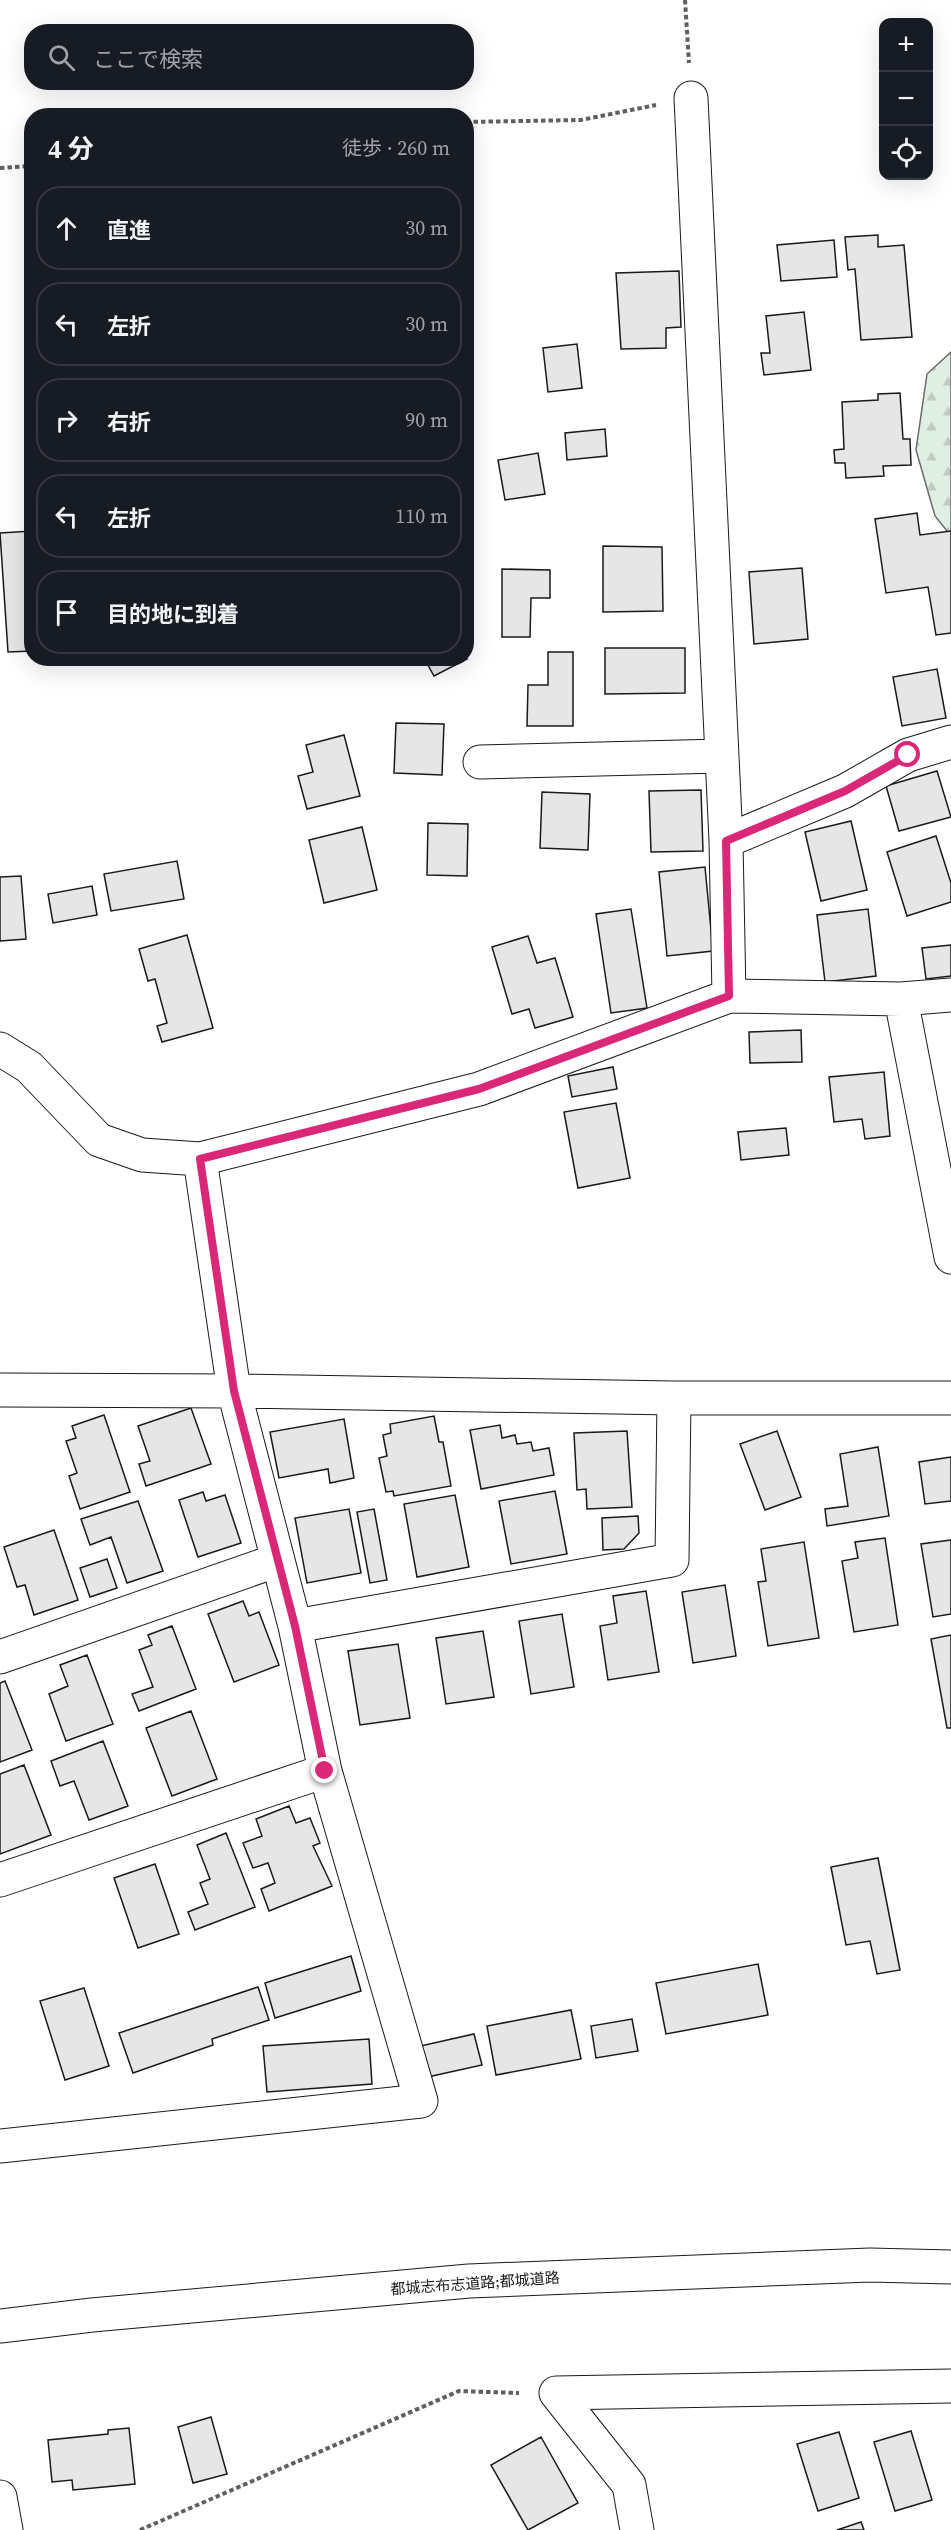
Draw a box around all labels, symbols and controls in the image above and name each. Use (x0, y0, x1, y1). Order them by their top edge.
map controls (879, 18, 933, 180)
button: + (879, 18, 933, 72)
search box (24, 24, 474, 90)
icon: search (45, 41, 78, 74)
text: ここで検索 (93, 44, 203, 74)
button: − (879, 72, 933, 126)
button: locate (879, 126, 933, 180)
text: 4 分 (48, 131, 94, 167)
text: 徒歩 · 260 m (342, 134, 450, 162)
icon: ahead (50, 212, 83, 245)
text: 30 m (405, 214, 448, 242)
text: 直進 (107, 215, 151, 245)
icon: left (50, 308, 83, 341)
text: 30 m (405, 310, 448, 338)
text: 左折 (107, 311, 151, 341)
icon: right (50, 404, 83, 437)
text: 90 m (405, 406, 448, 434)
text: 右折 (107, 407, 151, 437)
icon: left (50, 500, 83, 533)
text: 110 m (395, 502, 448, 530)
text: 左折 (107, 503, 151, 533)
icon: arrive (50, 596, 83, 629)
text: 目的地に到着 (107, 599, 239, 629)
route start (894, 741, 920, 767)
route end (311, 1757, 337, 1783)
street label: 都城志布志道路;都城道路 (390, 2267, 560, 2299)

